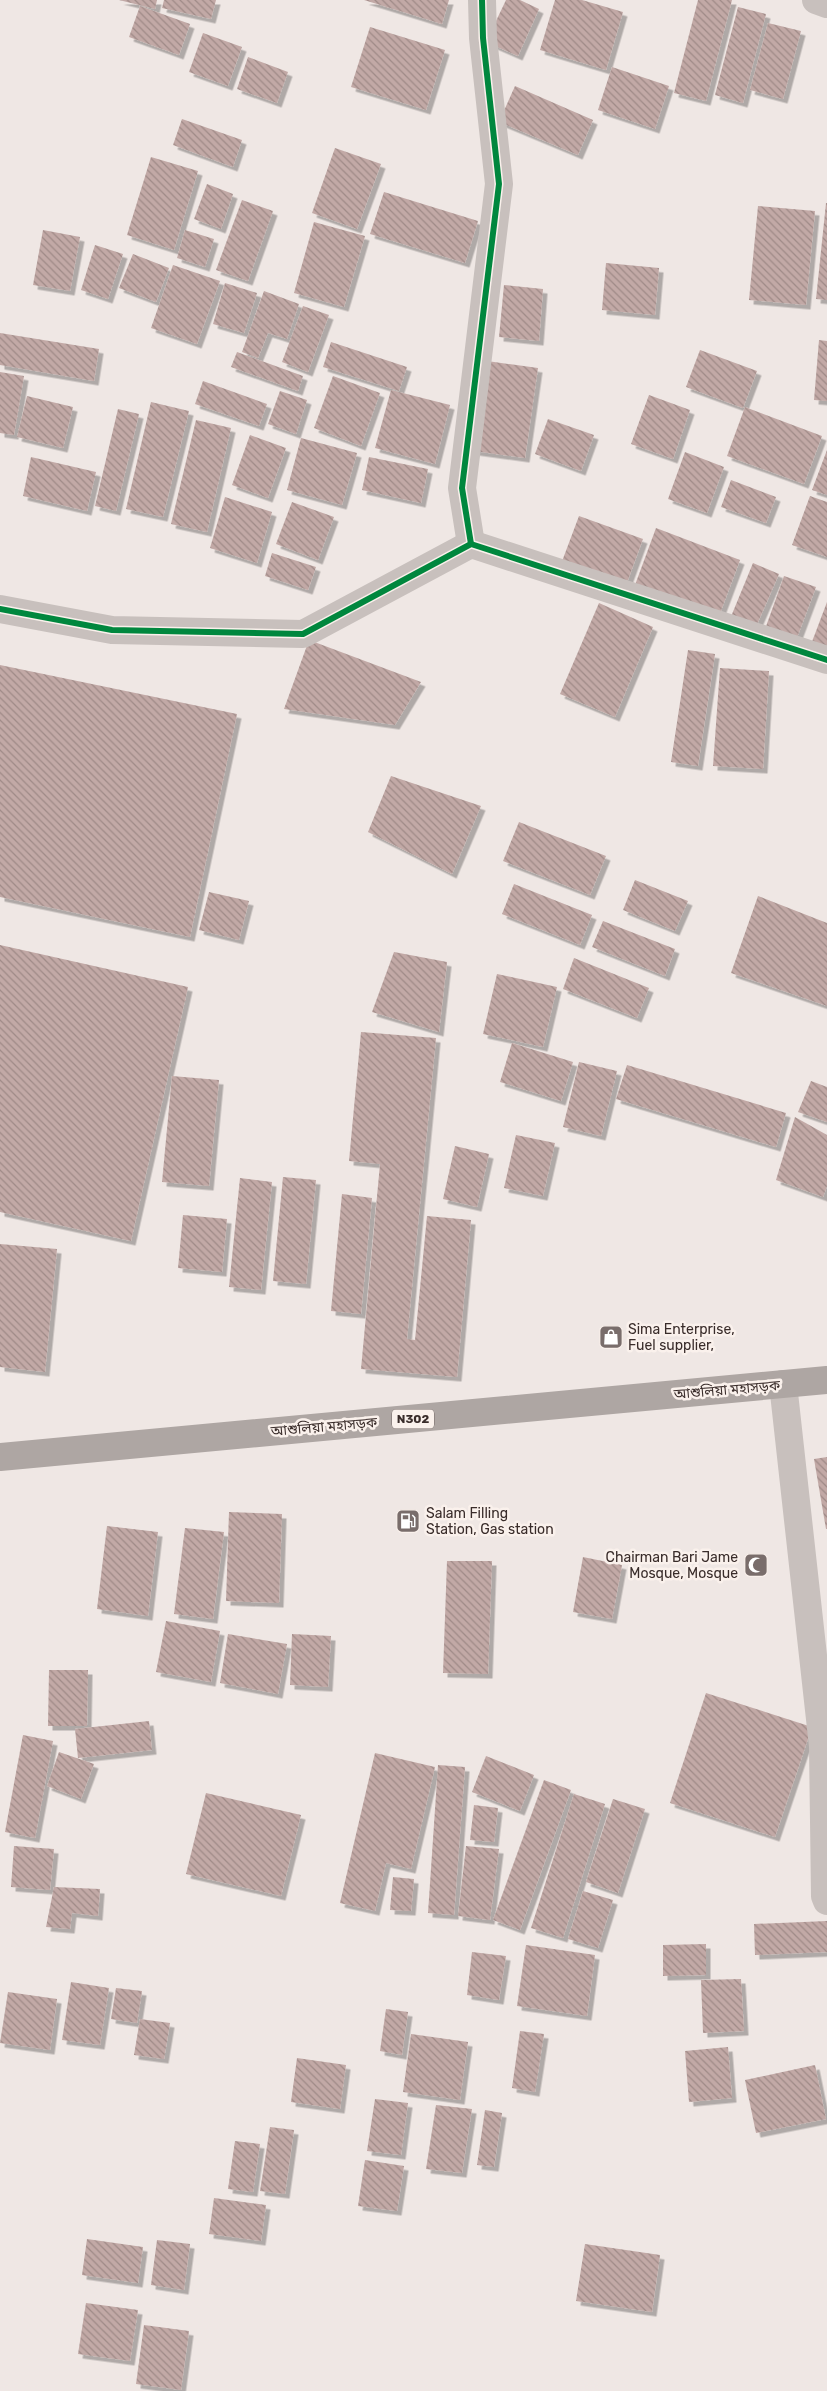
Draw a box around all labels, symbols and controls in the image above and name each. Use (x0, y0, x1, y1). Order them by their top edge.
place label: Sima Enterprise, Fuel supplier, (628, 1321, 735, 1354)
shop icon: Sima Enterprise, Fuel supplier, (598, 1324, 624, 1350)
street label: আশুলিয়া মহাসড়ক (672, 1377, 781, 1403)
road number: N302 (392, 1410, 434, 1428)
street label: আশুলিয়া মহাসড়ক (269, 1414, 378, 1440)
place label: Salam Filling Station, Gas station (426, 1505, 554, 1538)
fuel station icon: Salam Filling Station, Gas station (395, 1508, 421, 1534)
place label: Chairman Bari Jame Mosque, Mosque (606, 1549, 738, 1582)
mosque icon: Chairman Bari Jame Mosque, Mosque (743, 1552, 769, 1578)

